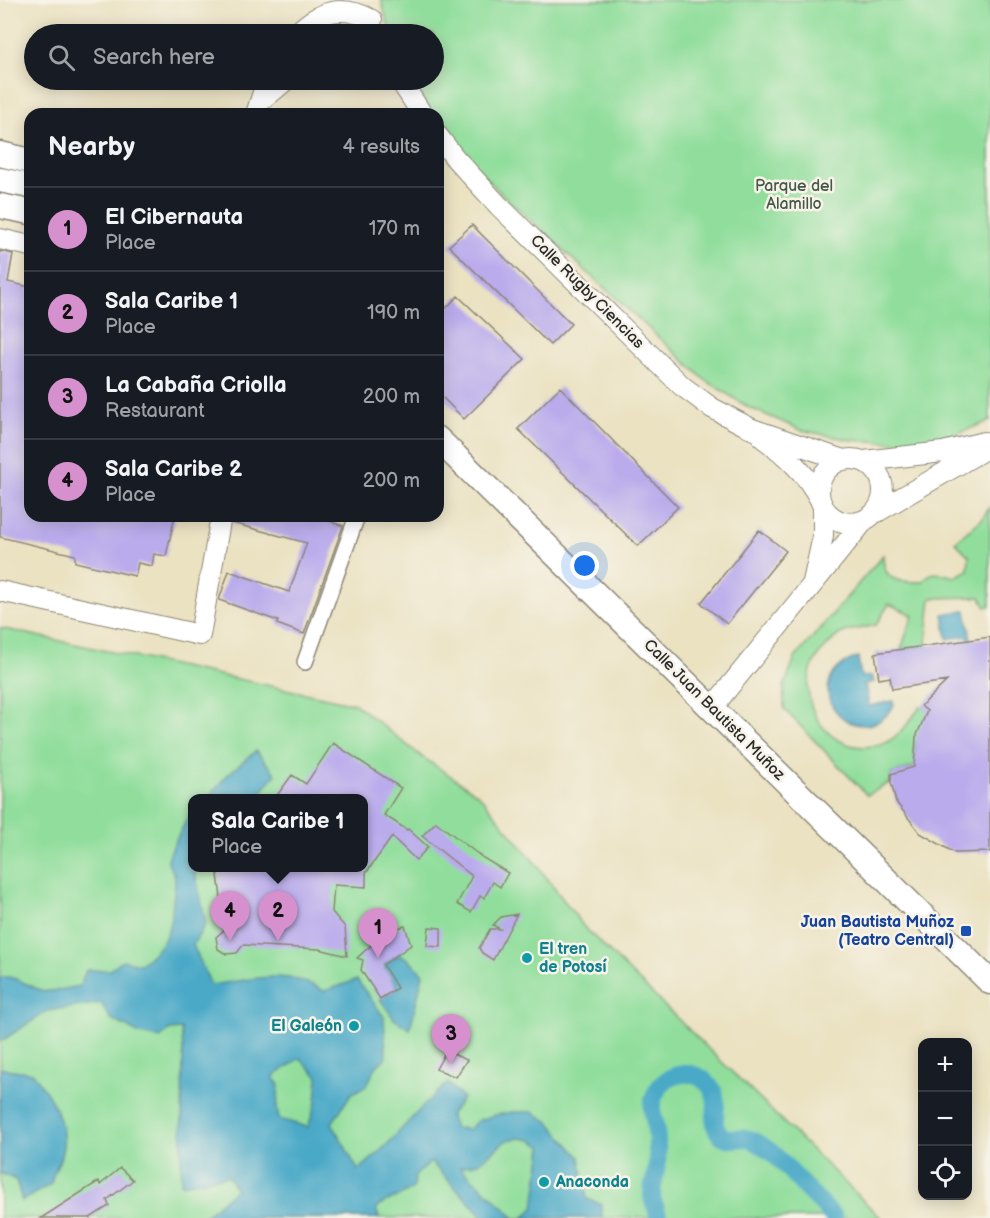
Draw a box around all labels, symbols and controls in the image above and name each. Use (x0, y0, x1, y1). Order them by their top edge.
search box (24, 24, 444, 90)
icon: search (45, 41, 78, 74)
text: Search here (93, 44, 215, 71)
text: Nearby (48, 132, 135, 163)
text: 4 results (342, 135, 420, 159)
park label: Parque del Alamillo (755, 177, 833, 214)
text: El Cibernauta (105, 204, 243, 231)
text: 1 (63, 217, 72, 241)
text: 170 m (369, 217, 420, 241)
text: Place (105, 231, 156, 255)
street label: Calle Rugby Ciencias (526, 231, 648, 353)
text: Sala Caribe 1 (105, 288, 238, 315)
text: 2 (62, 301, 73, 325)
text: 190 m (367, 301, 420, 325)
text: Place (105, 315, 156, 339)
text: La Cabaña Criolla (105, 372, 287, 399)
text: 3 (62, 385, 73, 409)
text: 200 m (363, 385, 420, 409)
text: Restaurant (105, 399, 205, 423)
text: Sala Caribe 2 (105, 456, 242, 483)
text: 4 (62, 469, 73, 493)
text: 200 m (363, 469, 420, 493)
text: Place (105, 483, 156, 507)
your location (570, 551, 599, 580)
street label: Calle Juan Bautista Muñoz (639, 635, 789, 785)
popup (188, 794, 368, 872)
text: Sala Caribe 1 (211, 808, 345, 835)
text: Place (211, 835, 262, 859)
pin: 4 (210, 892, 250, 941)
pin: 2 (258, 892, 298, 941)
pin: 1 (358, 908, 398, 958)
place label: Juan Bautista Muñoz (Teatro Central) (801, 913, 954, 950)
marker: Juan Bautista Muñoz (Teatro Central) (959, 924, 973, 938)
place label: El tren de Potosí (539, 940, 607, 977)
marker: El tren de Potosí (520, 951, 534, 965)
pin: 3 (432, 1014, 470, 1064)
place label: El Galeón (271, 1017, 342, 1036)
marker: El Galeón (347, 1019, 361, 1033)
map controls (918, 1038, 972, 1200)
button: + (918, 1038, 972, 1092)
button: − (918, 1092, 972, 1146)
button: locate (918, 1146, 972, 1200)
place label: Anaconda (555, 1173, 629, 1192)
marker: Anaconda (537, 1175, 551, 1189)

